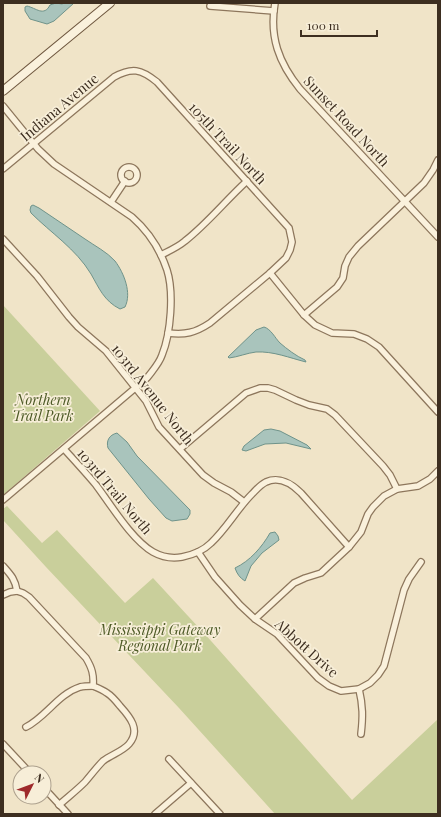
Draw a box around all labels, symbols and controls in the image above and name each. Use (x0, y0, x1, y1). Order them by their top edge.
scale bar (301, 12, 377, 38)
text: 100 m (307, 17, 340, 33)
street label: Indiana Avenue (16, 69, 102, 145)
street label: Sunset Road North (300, 71, 395, 171)
street label: 105th Trail North (185, 98, 272, 189)
street label: 103rd Avenue North (108, 340, 199, 449)
park label: Northern Trail Park (13, 390, 73, 425)
street label: 103rd Trail North (73, 444, 157, 539)
street label: Abbott Drive (270, 614, 343, 682)
park label: Mississippi Gateway Regional Park (99, 620, 221, 655)
north arrow (12, 765, 52, 805)
text: N (32, 770, 48, 786)

